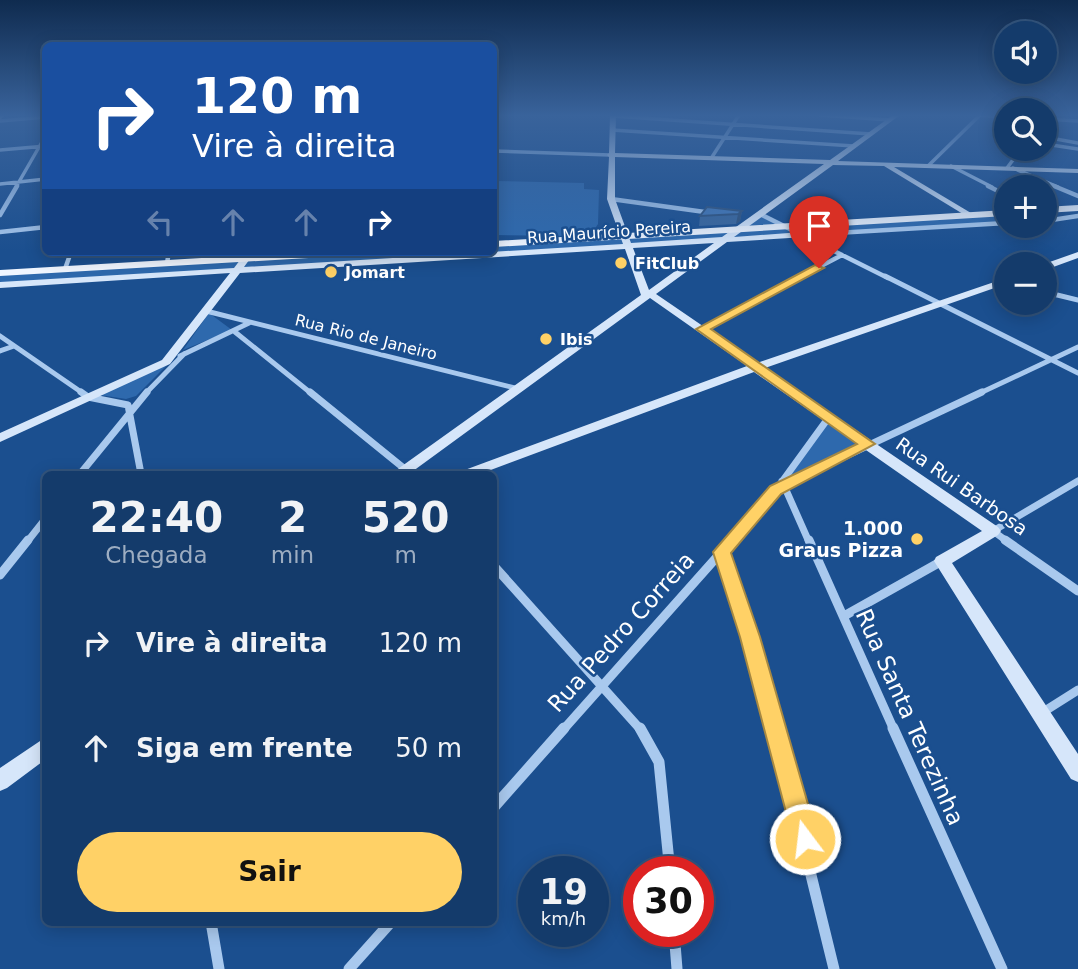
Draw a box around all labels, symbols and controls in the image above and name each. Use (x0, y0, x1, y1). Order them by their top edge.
map controls (994, 21, 1057, 315)
button: sound (994, 21, 1057, 84)
text: 120 m (192, 68, 362, 125)
icon: right (77, 70, 168, 161)
button: search (994, 98, 1057, 161)
text: Vire à direita (192, 127, 397, 165)
button: + (994, 175, 1057, 238)
pin (789, 196, 849, 268)
icon: left (141, 203, 179, 241)
icon: ahead (214, 203, 252, 241)
icon: ahead (287, 203, 325, 241)
icon: right (360, 203, 398, 241)
icon: arrive (800, 207, 838, 245)
street label: Rua Maurício Pereira (526, 217, 692, 247)
button: − (994, 252, 1057, 315)
place label: FitClub (635, 254, 699, 273)
marker: FitClub (613, 255, 629, 271)
place label: Jomart (344, 263, 405, 282)
marker: Jomart (323, 264, 339, 280)
street label: Rua Rio de Janeiro (293, 310, 439, 364)
place label: Ibis (560, 330, 592, 349)
marker: Ibis (538, 331, 554, 347)
street label: Rua Rui Barbosa (892, 432, 1032, 540)
text: 22:40 (90, 493, 223, 542)
text: 2 (278, 493, 307, 542)
text: 520 (362, 493, 449, 542)
place label: 1.000 Graus Pizza (778, 517, 903, 561)
marker: 1.000 Graus Pizza (909, 531, 925, 547)
text: Chegada (105, 542, 208, 568)
text: min (271, 542, 314, 568)
text: m (394, 542, 417, 568)
street label: Rua Pedro Correia (542, 547, 700, 717)
street label: Rua Santa Terezinha (851, 605, 969, 829)
icon: right (77, 624, 115, 662)
text: Vire à direita (136, 628, 328, 658)
text: 120 m (379, 628, 462, 658)
icon: ahead (77, 729, 115, 767)
text: Siga em frente (136, 733, 353, 763)
text: 50 m (395, 733, 462, 763)
position arrow (768, 802, 842, 876)
button: Sair (77, 832, 462, 912)
speed limit sign: 30 (623, 856, 714, 947)
text: 19 (539, 872, 588, 912)
text: km/h (541, 908, 586, 929)

